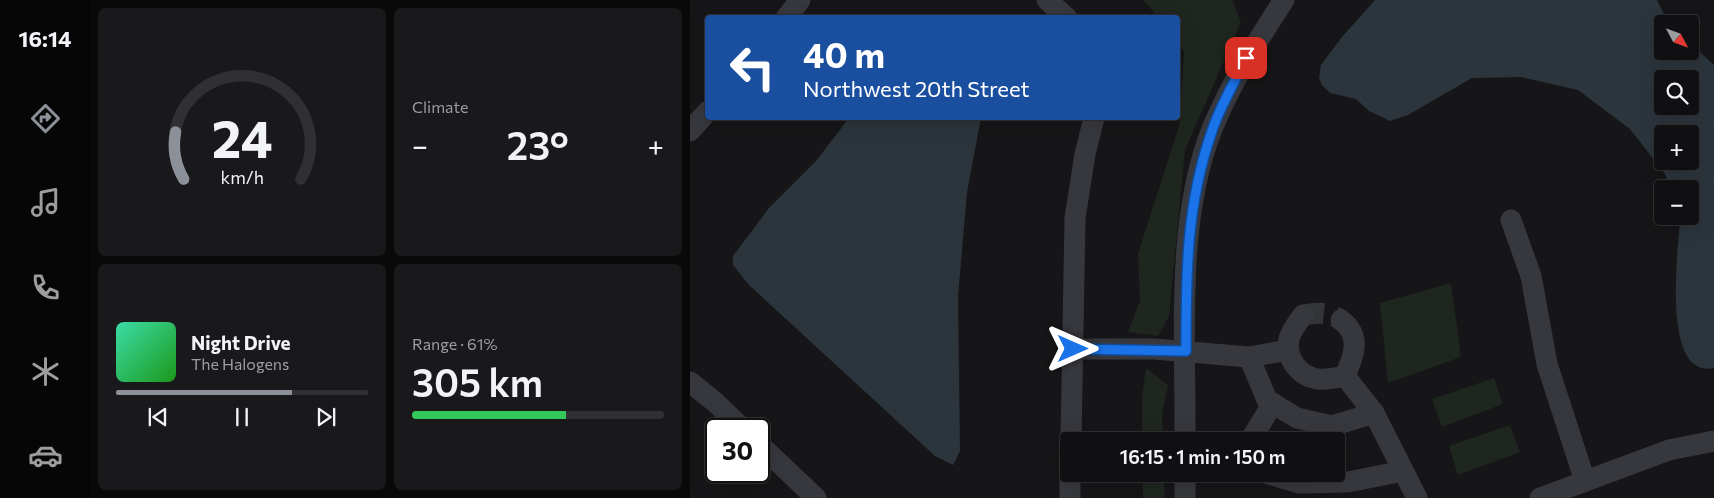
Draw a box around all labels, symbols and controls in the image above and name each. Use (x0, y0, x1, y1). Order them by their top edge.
north arrow (1654, 15, 1699, 60)
map controls (1654, 15, 1699, 225)
text: 16:14 (19, 25, 71, 52)
text: 40 m (803, 32, 885, 75)
icon: left (720, 35, 785, 100)
pin (1225, 37, 1267, 79)
icon: arrive (1232, 44, 1260, 72)
button: search (1654, 70, 1699, 115)
text: Northwest 20th Street (803, 75, 1029, 102)
text: Climate (412, 97, 468, 116)
icon: directions (28, 101, 63, 136)
text: 24 (212, 105, 272, 169)
text: 23° (507, 121, 569, 168)
button: + (1654, 125, 1699, 170)
text: − (412, 128, 428, 162)
text: + (648, 128, 664, 162)
text: km/h (220, 166, 264, 188)
button: − (1654, 180, 1699, 225)
icon: music (28, 185, 63, 220)
icon: phone (28, 270, 63, 305)
position arrow (1046, 322, 1098, 374)
text: Night Drive (191, 331, 291, 354)
text: Range · 61% (412, 334, 498, 353)
icon: climate (28, 354, 63, 389)
text: The Halogens (191, 354, 289, 373)
text: 305 km (412, 358, 543, 405)
icon: previous (144, 403, 172, 431)
icon: pause (228, 403, 256, 431)
icon: next (312, 403, 340, 431)
speed limit sign: 30 (705, 418, 770, 483)
icon: car (28, 438, 63, 473)
text: 16:15 · 1 min · 150 m (1120, 445, 1285, 468)

